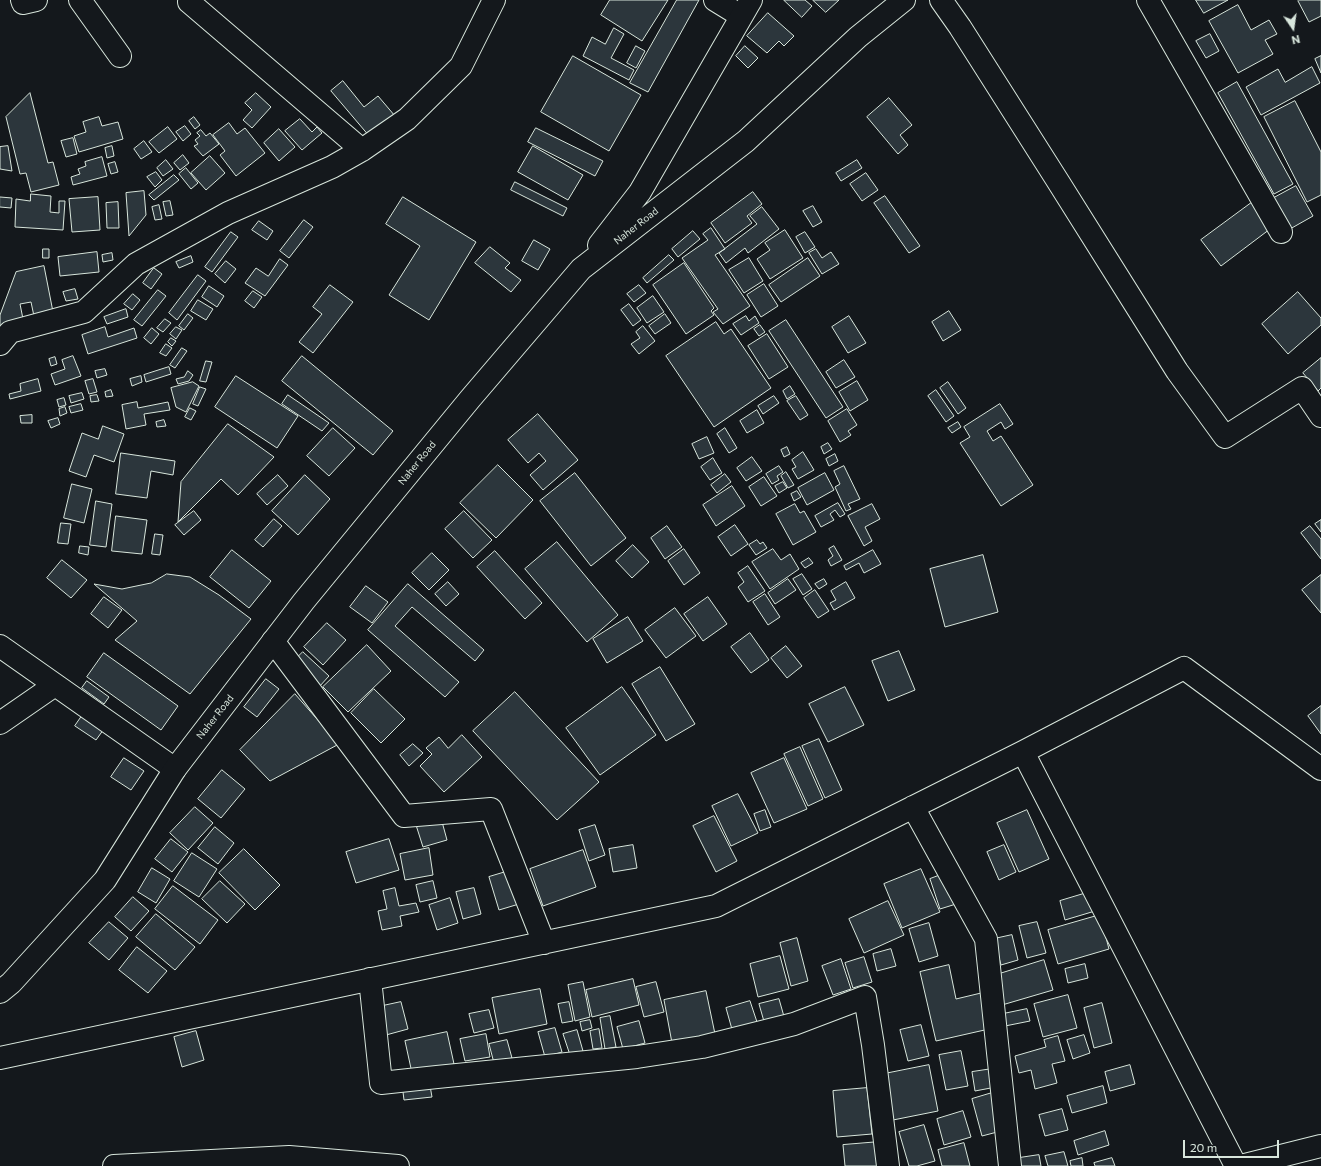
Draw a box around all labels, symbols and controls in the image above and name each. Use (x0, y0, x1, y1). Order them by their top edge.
north arrow (1273, 8, 1313, 48)
text: N (1290, 33, 1301, 47)
street label: Naher Road (611, 205, 661, 247)
street label: Naher Road (396, 439, 438, 487)
street label: Naher Road (194, 692, 236, 742)
scale bar (1185, 1132, 1281, 1158)
text: 20 m (1190, 1140, 1217, 1154)

